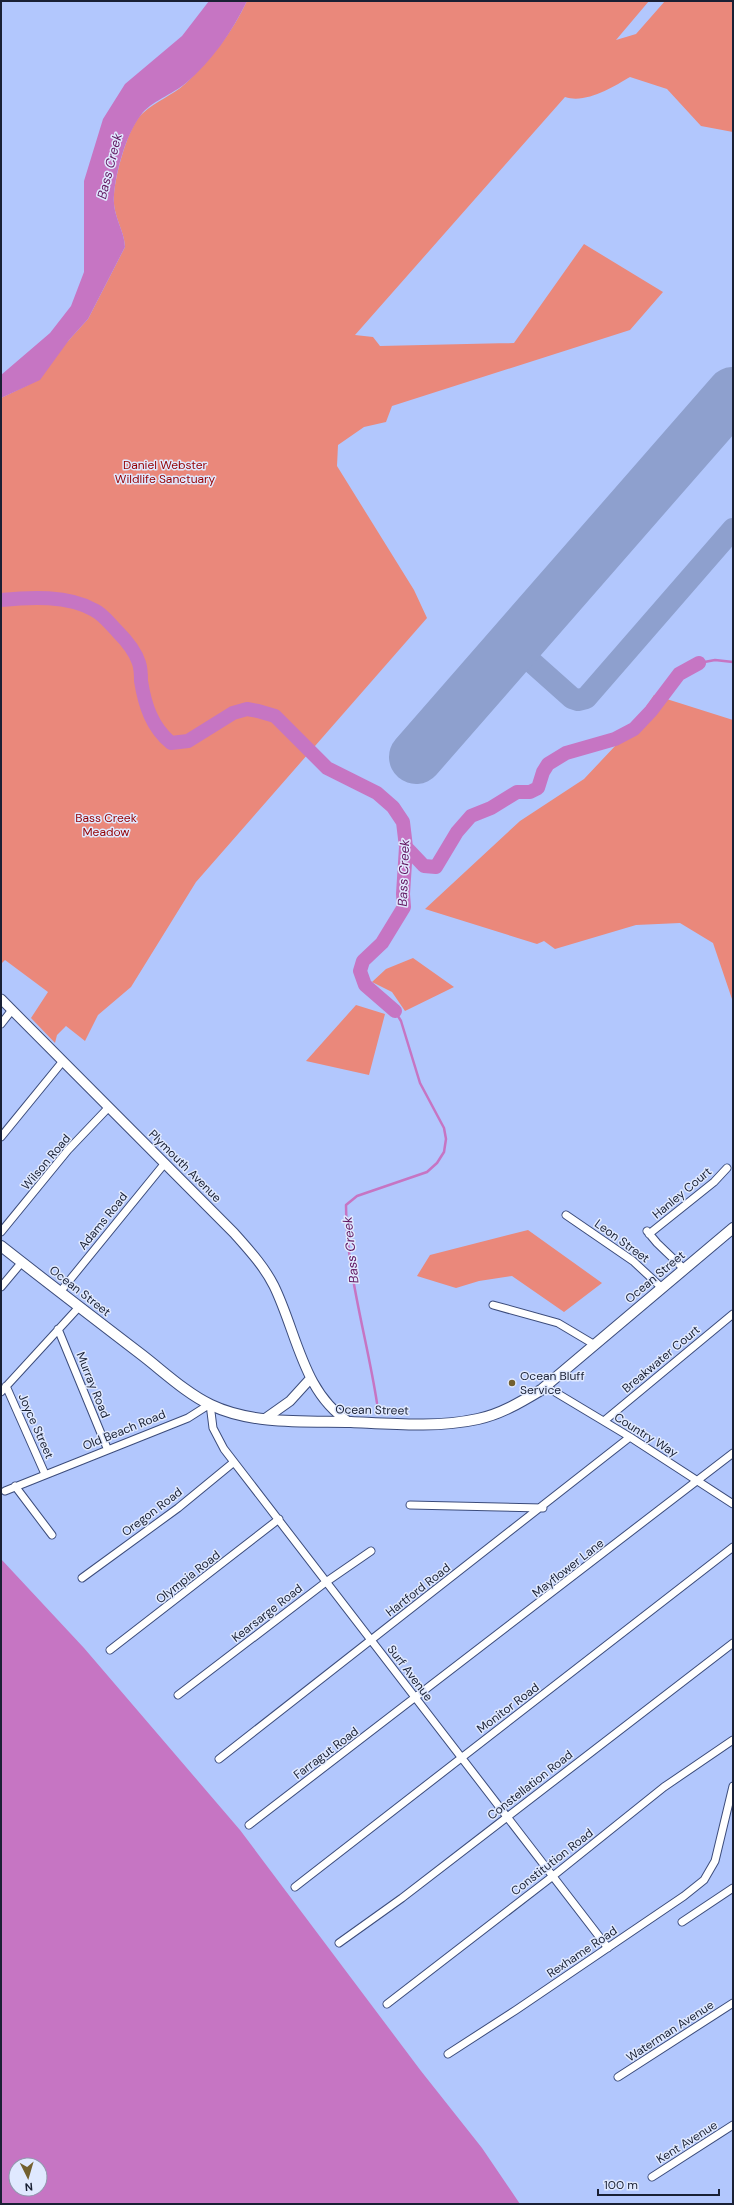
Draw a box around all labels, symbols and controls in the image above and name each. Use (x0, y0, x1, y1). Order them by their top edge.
water label: Bass Creek (93, 131, 126, 201)
park label: Daniel Webster Wildlife Sanctuary (115, 457, 216, 487)
park label: Bass Creek Meadow (75, 810, 137, 840)
water label: Bass Creek (394, 839, 413, 907)
street label: Plymouth Avenue (145, 1126, 225, 1206)
street label: Wilson Road (18, 1131, 74, 1193)
street label: Hanley Court (649, 1163, 715, 1222)
street label: Adams Road (75, 1189, 131, 1253)
water label: Bass Creek (338, 1215, 362, 1284)
street label: Leon Street (591, 1216, 653, 1266)
street label: Ocean Street (622, 1247, 689, 1307)
street label: Ocean Street (46, 1262, 114, 1320)
street label: Breakwater Court (619, 1322, 703, 1396)
street label: Murray Road (72, 1350, 114, 1420)
place label: Ocean Bluff Service (520, 1368, 585, 1398)
marker: Ocean Bluff Service (507, 1378, 517, 1388)
street label: Joyce Street (15, 1391, 58, 1461)
street label: Ocean Street (335, 1401, 409, 1419)
street label: Old Beach Road (80, 1406, 168, 1454)
street label: Country Way (611, 1409, 681, 1461)
street label: Oregon Road (118, 1484, 186, 1540)
street label: Mayflower Lane (529, 1535, 607, 1601)
street label: Olympia Road (153, 1547, 223, 1607)
street label: Hartford Road (382, 1560, 454, 1620)
street label: Kearsarge Road (228, 1580, 306, 1646)
street label: Surf Avenue (384, 1642, 436, 1704)
street label: Monitor Road (474, 1679, 542, 1737)
street label: Farragut Road (290, 1723, 362, 1783)
street label: Constellation Road (484, 1747, 576, 1823)
street label: Constitution Road (508, 1825, 596, 1899)
street label: Rexhame Road (544, 1923, 620, 1981)
street label: Waterman Avenue (623, 1997, 717, 2065)
street label: Kent Avenue (654, 2117, 721, 2167)
north arrow (8, 2157, 48, 2197)
scale bar (598, 2171, 719, 2197)
text: 100 m (604, 2177, 638, 2193)
text: N (24, 2180, 33, 2194)

